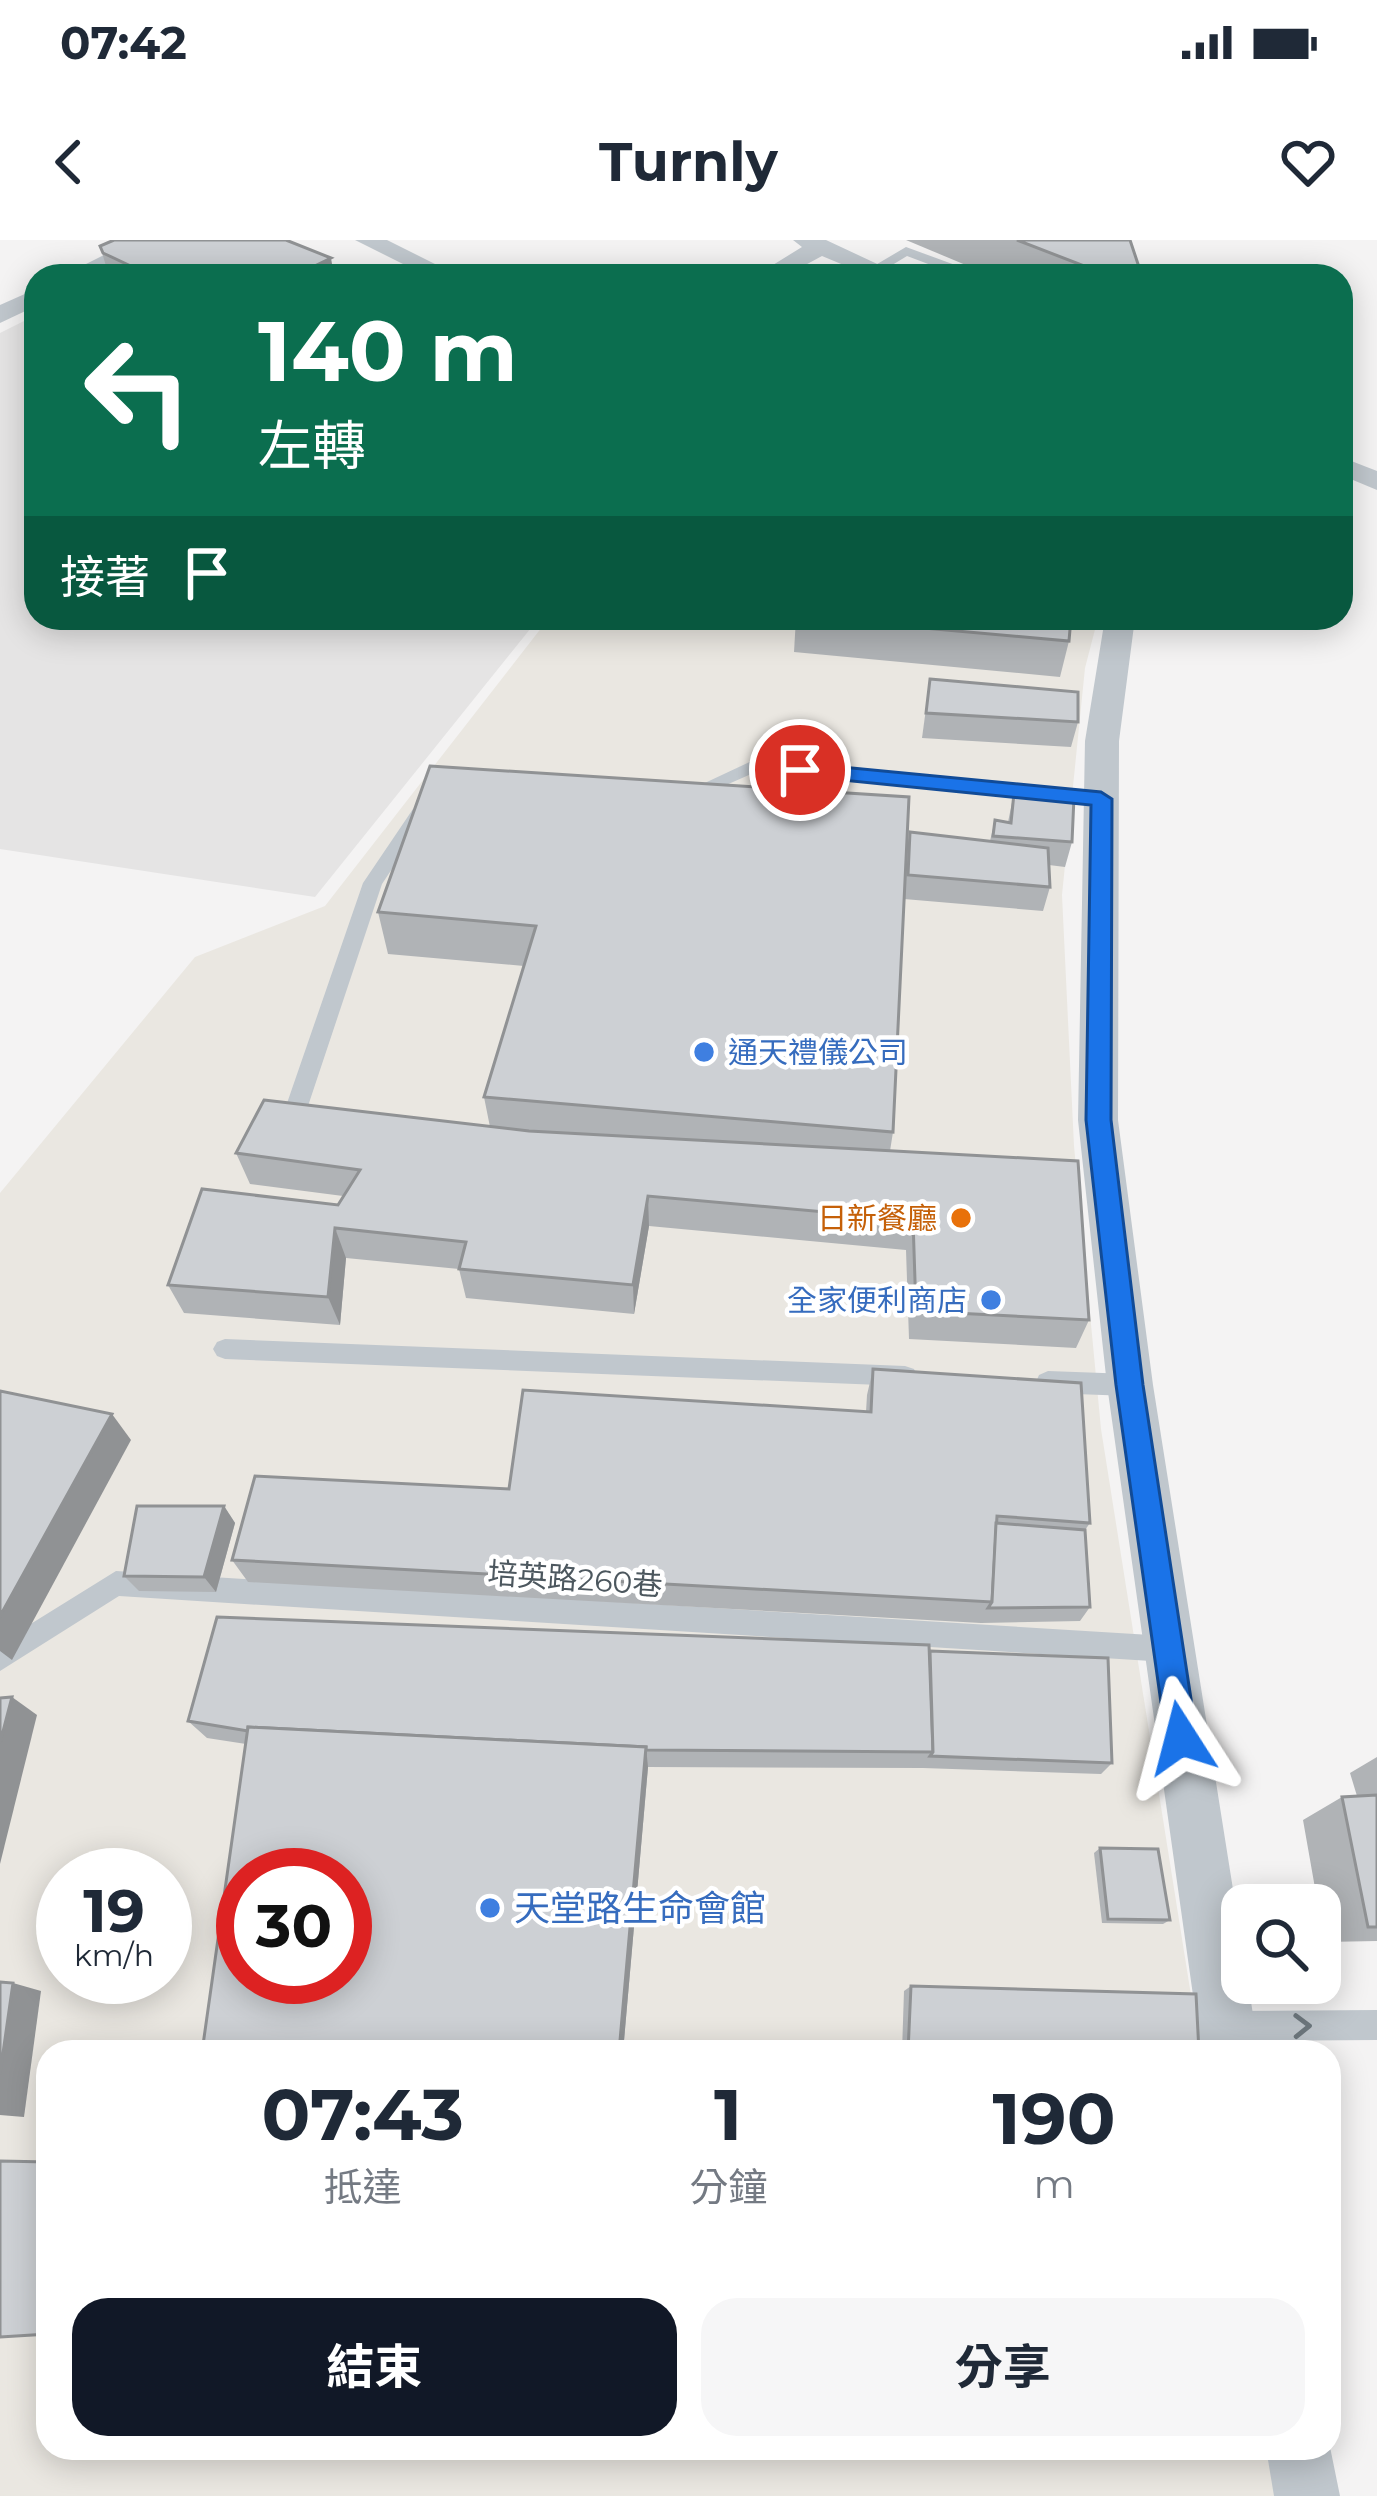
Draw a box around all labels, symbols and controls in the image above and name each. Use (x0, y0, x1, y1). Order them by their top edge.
text: 07:42 (60, 15, 187, 70)
icon: back (36, 129, 102, 195)
text: Turnly (599, 129, 778, 195)
icon: heart (1275, 129, 1341, 195)
text: 140 m (258, 300, 518, 402)
icon: left (60, 312, 216, 468)
text: 左轉 (258, 413, 366, 479)
icon: arrive (174, 540, 240, 606)
text: 接著 (60, 549, 150, 604)
pin (749, 719, 851, 821)
icon: arrive (767, 737, 833, 803)
place label: 通天禮儀公司 (728, 1034, 908, 1071)
marker: 通天禮儀公司 (691, 1039, 717, 1065)
place label: 日新餐廳 (817, 1200, 937, 1237)
marker: 日新餐廳 (948, 1205, 974, 1231)
place label: 全家便利商店 (787, 1282, 967, 1319)
marker: 全家便利商店 (978, 1287, 1004, 1313)
street label: 培英路260巷 (486, 1554, 664, 1604)
position arrow (1118, 1675, 1244, 1801)
speed limit sign: 30 (216, 1848, 372, 2004)
text: 19 (83, 1874, 145, 1947)
map controls (1221, 1884, 1341, 2004)
button: search (1221, 1884, 1341, 2004)
place label: 天堂路生命會館 (514, 1886, 766, 1930)
marker: 天堂路生命會館 (477, 1895, 503, 1921)
text: km/h (74, 1937, 154, 1974)
one-way arrow (1294, 2013, 1312, 2039)
text: 07:43 (261, 2070, 464, 2158)
text: 1 (714, 2070, 742, 2158)
text: 190 (993, 2074, 1116, 2162)
text: m (1033, 2160, 1075, 2208)
text: 抵達 (324, 2163, 402, 2211)
text: 分鐘 (689, 2163, 767, 2211)
button: 結束 (72, 2298, 677, 2436)
button: 分享 (701, 2298, 1305, 2436)

